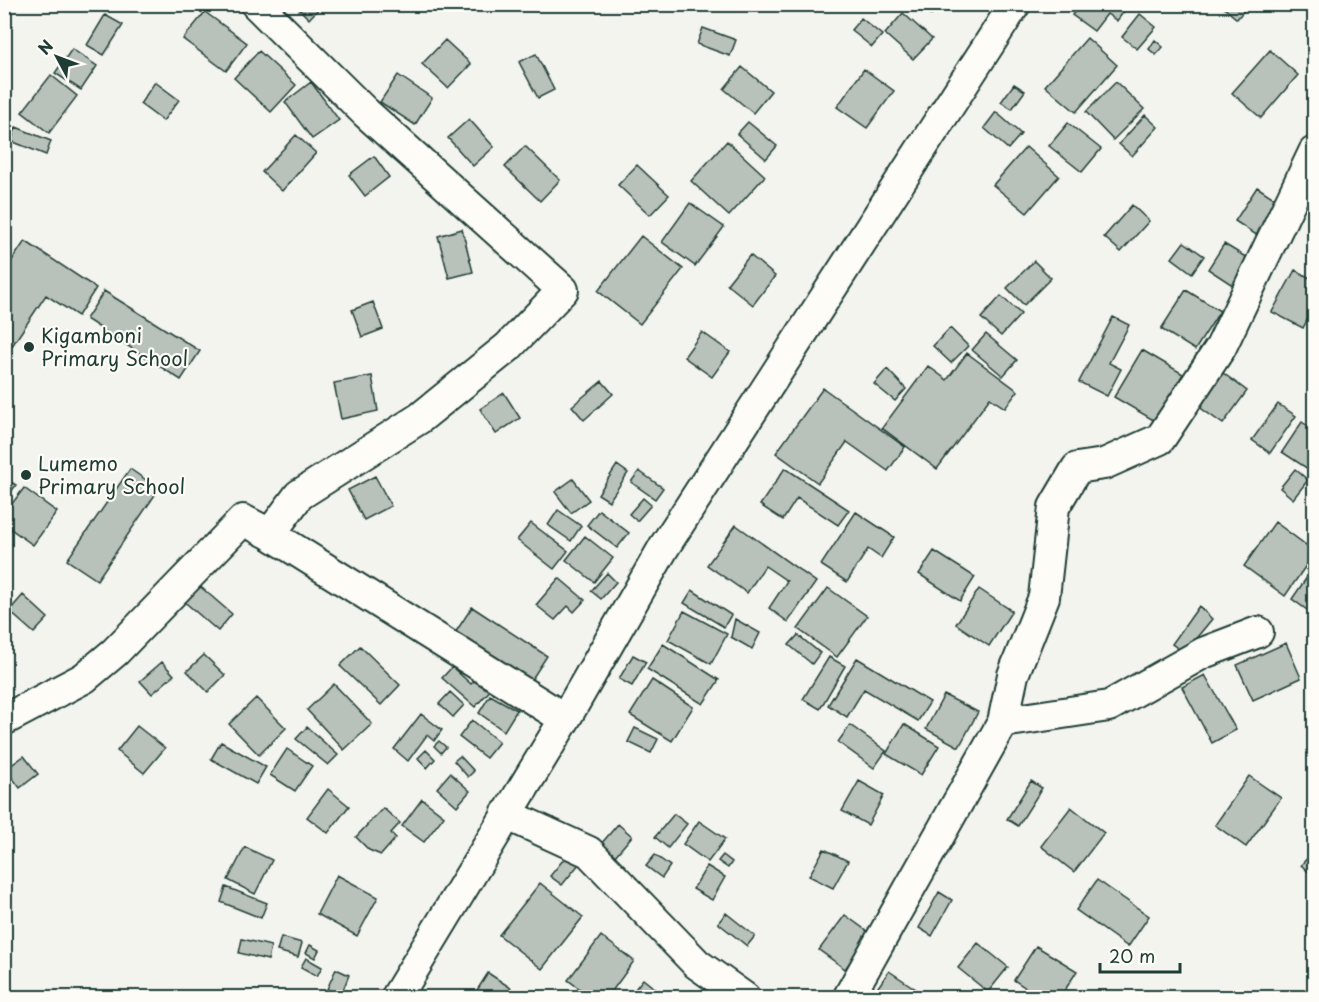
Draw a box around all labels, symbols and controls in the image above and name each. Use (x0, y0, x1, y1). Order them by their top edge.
north arrow (27, 27, 87, 87)
text: N (32, 34, 58, 59)
place label: Kigamboni Primary School (41, 320, 188, 373)
marker: Kigamboni Primary School (22, 340, 36, 354)
place label: Lumemo Primary School (38, 448, 185, 501)
marker: Lumemo Primary School (19, 468, 33, 482)
scale bar (1100, 936, 1180, 974)
text: 20 m (1109, 942, 1155, 969)

